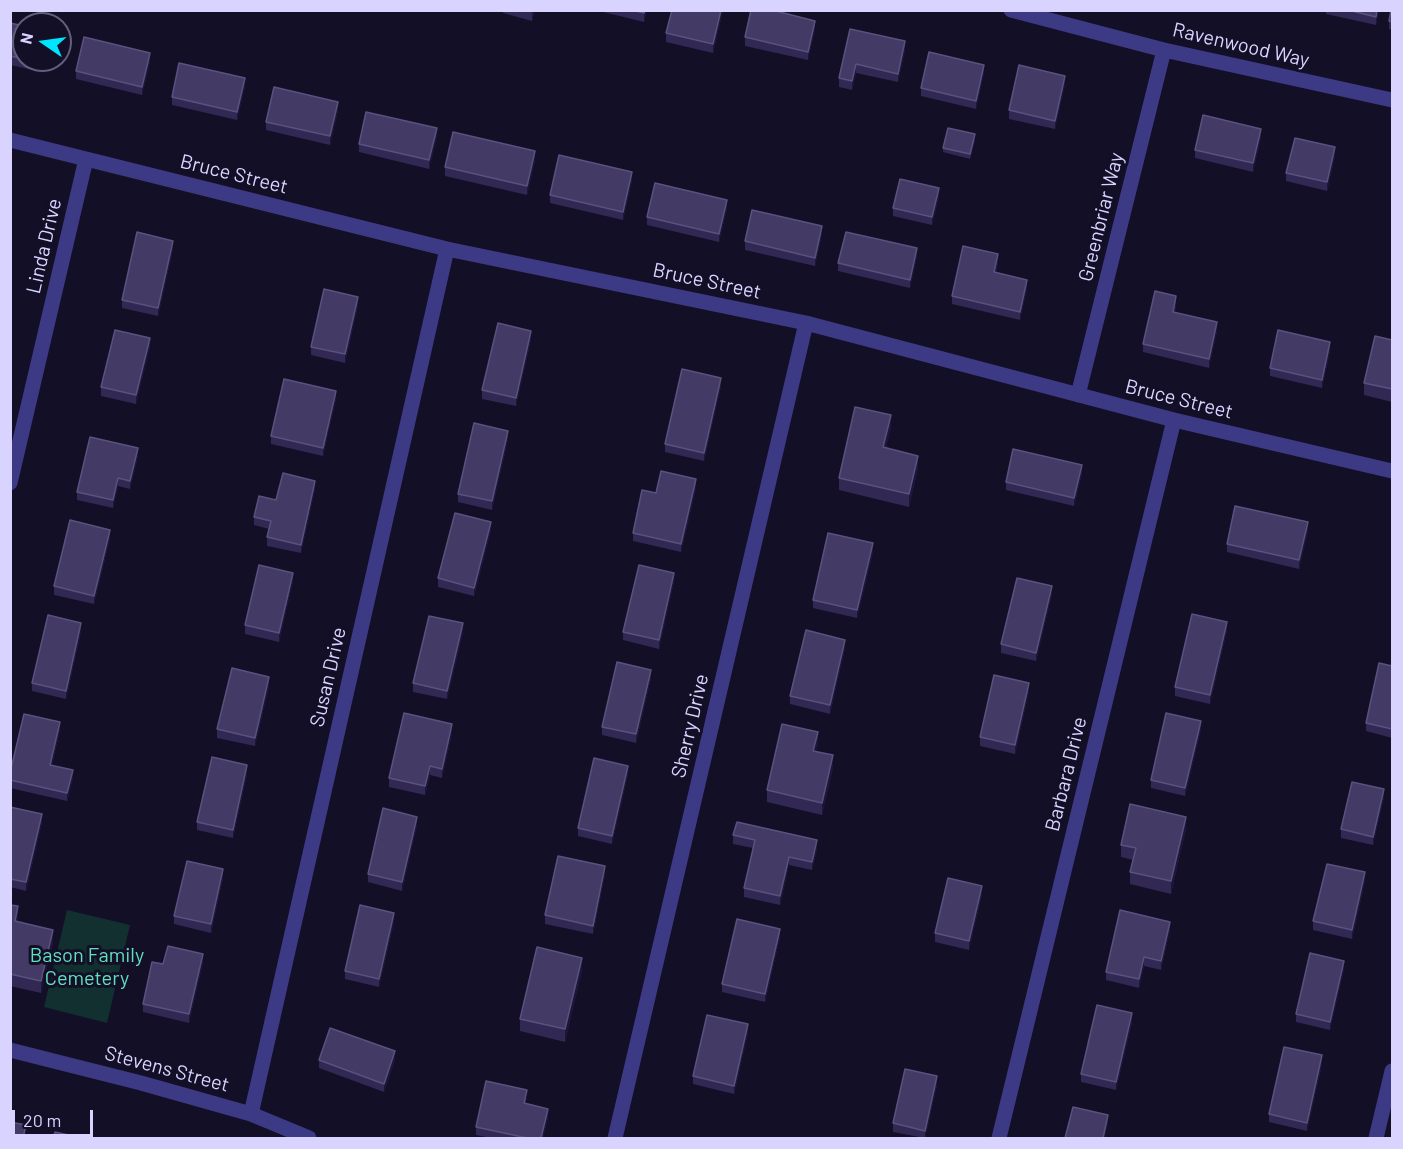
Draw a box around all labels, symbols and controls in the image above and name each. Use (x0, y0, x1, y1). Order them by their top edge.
north arrow (12, 12, 72, 72)
street label: Ravenwood Way (1170, 18, 1312, 72)
text: N (15, 31, 36, 46)
street label: Bruce Street (178, 149, 290, 199)
street label: Greenbriar Way (1073, 150, 1129, 284)
street label: Linda Drive (21, 196, 67, 296)
street label: Bruce Street (651, 258, 763, 304)
street label: Bruce Street (1123, 374, 1235, 424)
street label: Susan Drive (305, 625, 351, 729)
street label: Sherry Drive (666, 672, 714, 780)
street label: Barbara Drive (1040, 714, 1092, 834)
park label: Bason Family Cemetery (30, 943, 144, 990)
street label: Stevens Street (102, 1041, 232, 1097)
scale bar (15, 1098, 96, 1136)
text: 20 m (23, 1109, 61, 1131)

